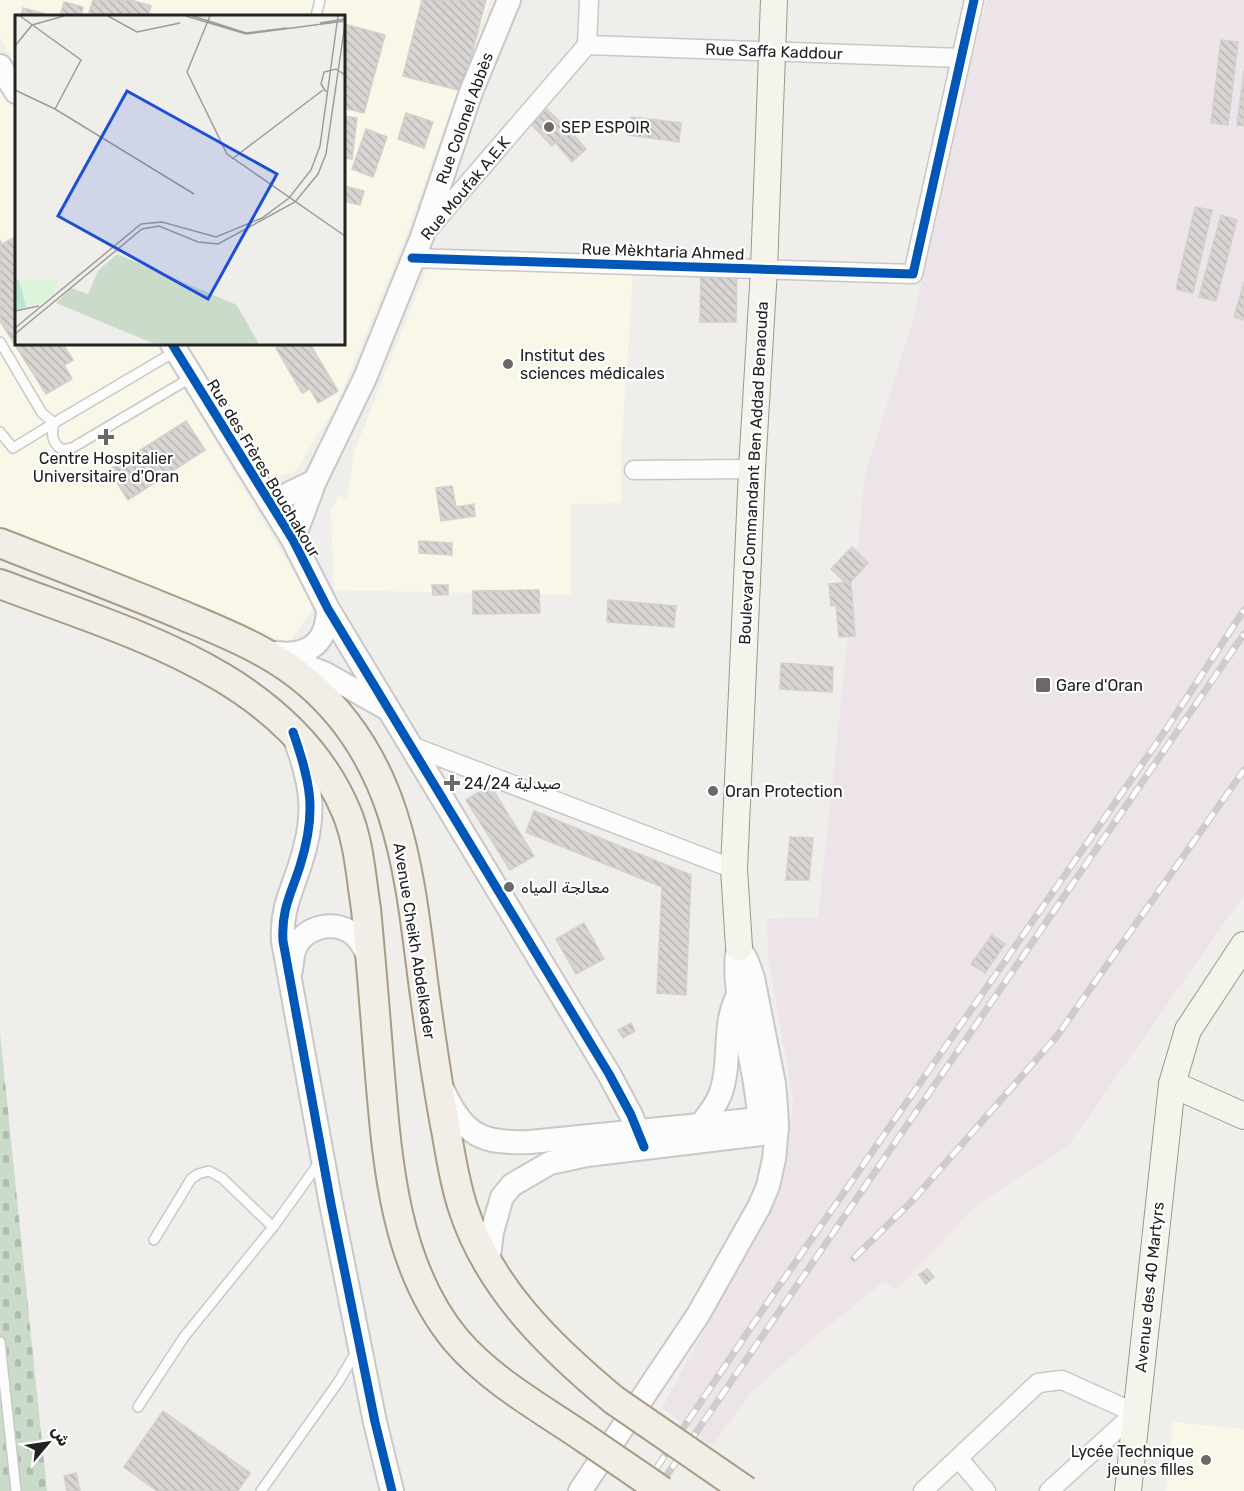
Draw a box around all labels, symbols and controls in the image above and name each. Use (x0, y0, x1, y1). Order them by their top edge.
inset map (15, 15, 345, 345)
street label: Rue Saffa Kaddour (705, 40, 843, 63)
street label: Rue Colonel Abbès (432, 50, 497, 187)
place label: SEP ESPOIR (561, 118, 650, 137)
marker: SEP ESPOIR (542, 120, 556, 134)
street label: Rue Moufak A.E.K (417, 133, 514, 244)
street label: Rue Mèkhtaria Ahmed (581, 239, 745, 264)
street label: Boulevard Commandant Ben Addad Benaouda (735, 301, 772, 645)
place label: Institut des sciences médicales (520, 346, 665, 383)
marker: Institut des sciences médicales (501, 357, 515, 371)
street label: Rue des Frères Bouchakour (203, 376, 324, 561)
marker: Centre Hospitalier Universitaire d'Oran (97, 428, 115, 446)
place label: Centre Hospitalier Universitaire d'Oran (33, 449, 179, 486)
marker: Gare d'Oran (1034, 676, 1052, 694)
place label: Gare d'Oran (1056, 676, 1143, 695)
place label: صيدلية 24/24 (464, 774, 561, 793)
marker: صيدلية 24/24 (445, 776, 459, 790)
place label: Oran Protection (725, 782, 843, 801)
marker: Oran Protection (706, 784, 720, 798)
street label: Avenue Cheikh Abdelkader (390, 841, 439, 1041)
place label: معالجة المياه (521, 878, 609, 897)
marker: معالجة المياه (502, 880, 516, 894)
street label: Avenue des 40 Martyrs (1131, 1201, 1168, 1373)
north arrow (18, 1413, 78, 1473)
text: ش (47, 1422, 74, 1449)
place label: Lycée Technique jeunes filles (1071, 1442, 1194, 1479)
marker: Lycée Technique jeunes filles (1199, 1453, 1213, 1467)

